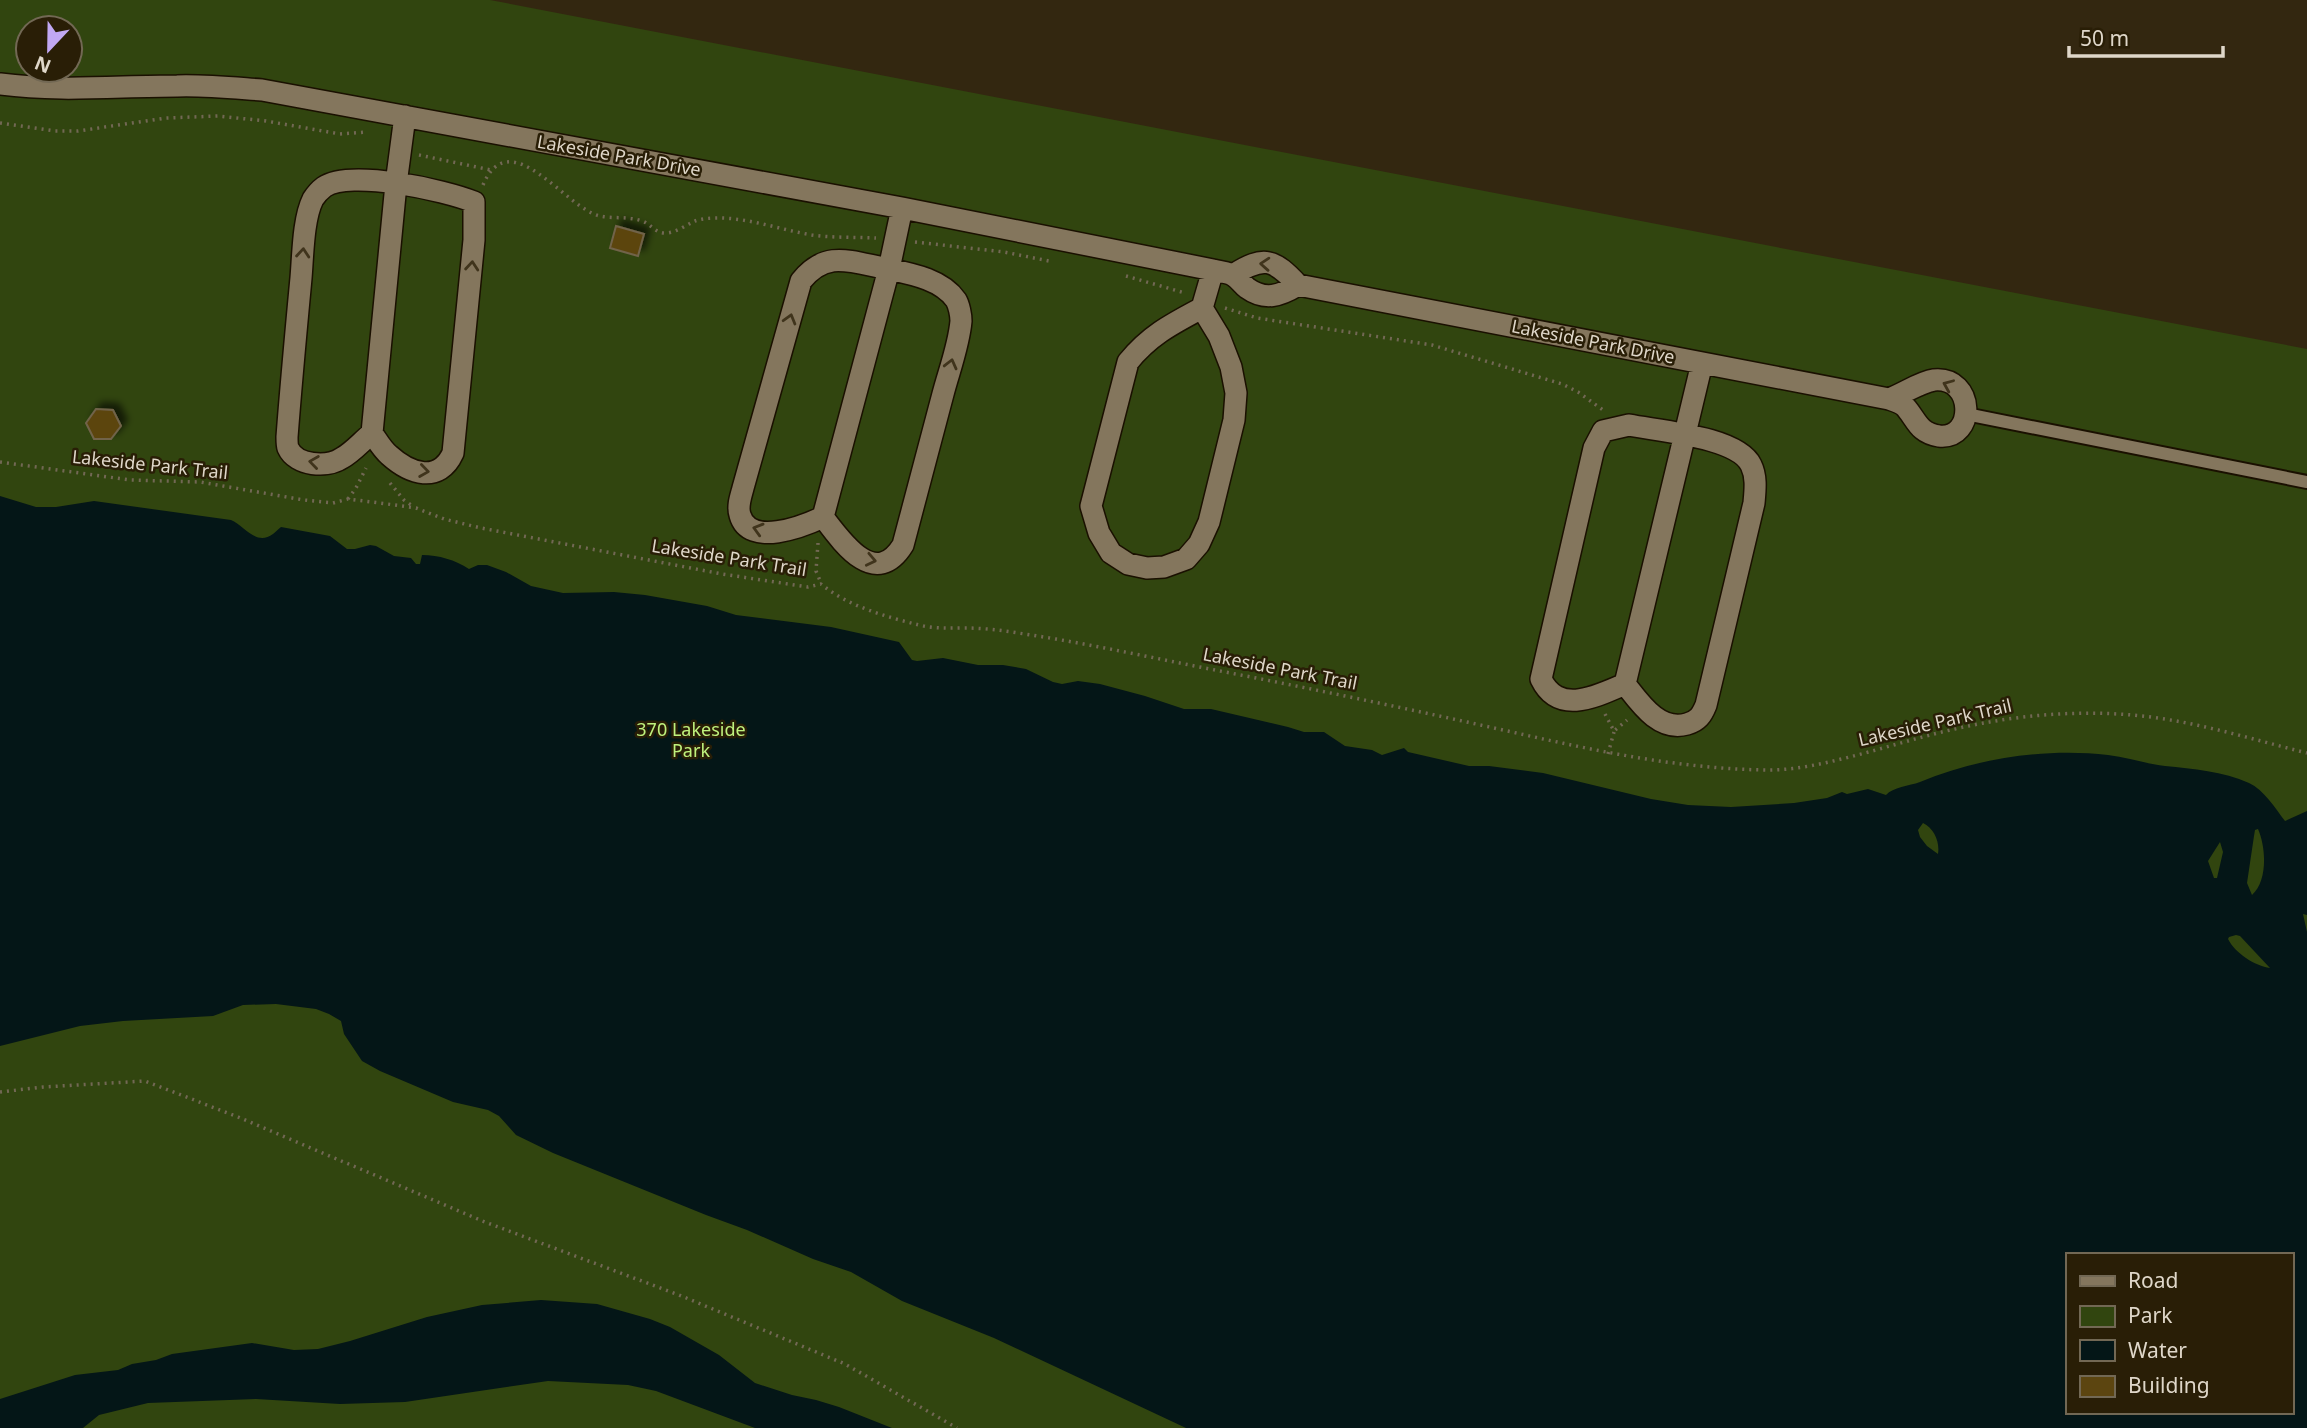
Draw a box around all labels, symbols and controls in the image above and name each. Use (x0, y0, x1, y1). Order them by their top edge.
north arrow (14, 14, 84, 84)
scale bar (2069, 14, 2223, 58)
text: 50 m (2080, 24, 2129, 52)
text: N (31, 50, 55, 80)
street label: Lakeside Park Drive (535, 129, 703, 181)
one-way arrow (295, 247, 310, 258)
one-way arrow (1260, 257, 1271, 272)
one-way arrow (464, 260, 479, 271)
street label: Lakeside Park Drive (1510, 313, 1677, 369)
one-way arrow (782, 314, 797, 326)
one-way arrow (943, 358, 957, 370)
one-way arrow (1943, 379, 1955, 393)
street label: Lakeside Park Trail (71, 444, 229, 484)
one-way arrow (308, 455, 320, 470)
one-way arrow (419, 464, 430, 479)
one-way arrow (752, 522, 764, 537)
street label: Lakeside Park Trail (650, 533, 808, 581)
one-way arrow (865, 552, 877, 567)
street label: Lakeside Park Trail (1201, 641, 1359, 695)
street label: Lakeside Park Trail (1856, 693, 2014, 751)
park label: 370 Lakeside Park (636, 717, 746, 762)
legend (2066, 1253, 2293, 1414)
text: Road (2128, 1266, 2178, 1294)
text: Park (2128, 1301, 2173, 1329)
text: Water (2128, 1336, 2187, 1364)
text: Building (2128, 1371, 2210, 1399)

